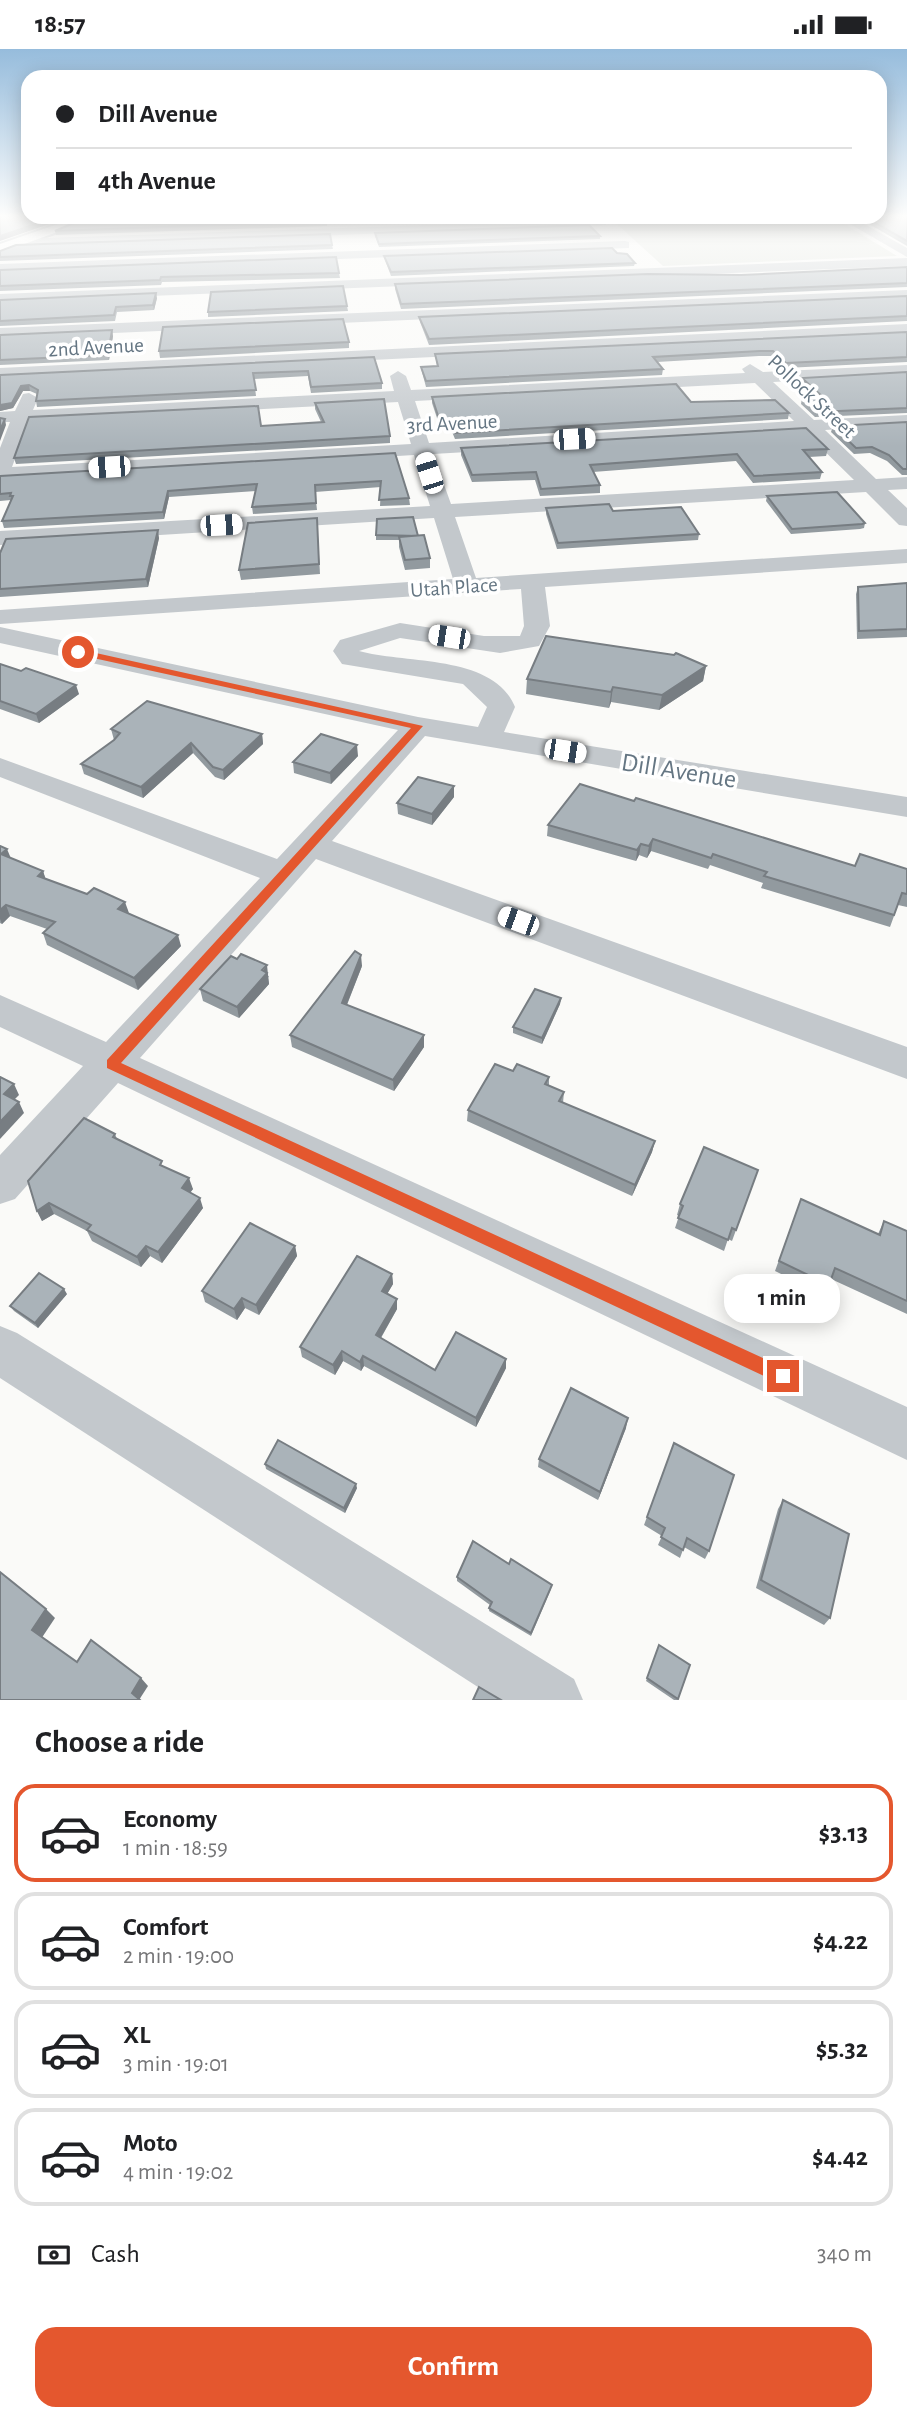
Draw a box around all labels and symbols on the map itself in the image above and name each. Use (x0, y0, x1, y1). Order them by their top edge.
street label: 2nd Avenue (48, 335, 144, 360)
street label: Pollock Street (764, 351, 860, 442)
street label: 3rd Avenue (406, 411, 498, 436)
car (553, 427, 596, 451)
car (413, 450, 446, 496)
car (88, 455, 131, 479)
car (200, 513, 243, 537)
street label: Utah Place (410, 574, 498, 601)
car (427, 623, 472, 651)
route start (62, 636, 94, 668)
car (543, 737, 588, 765)
street label: Dill Avenue (620, 749, 738, 793)
car (495, 904, 542, 938)
callout: 1 min (725, 1275, 841, 1323)
route end (767, 1360, 799, 1392)

